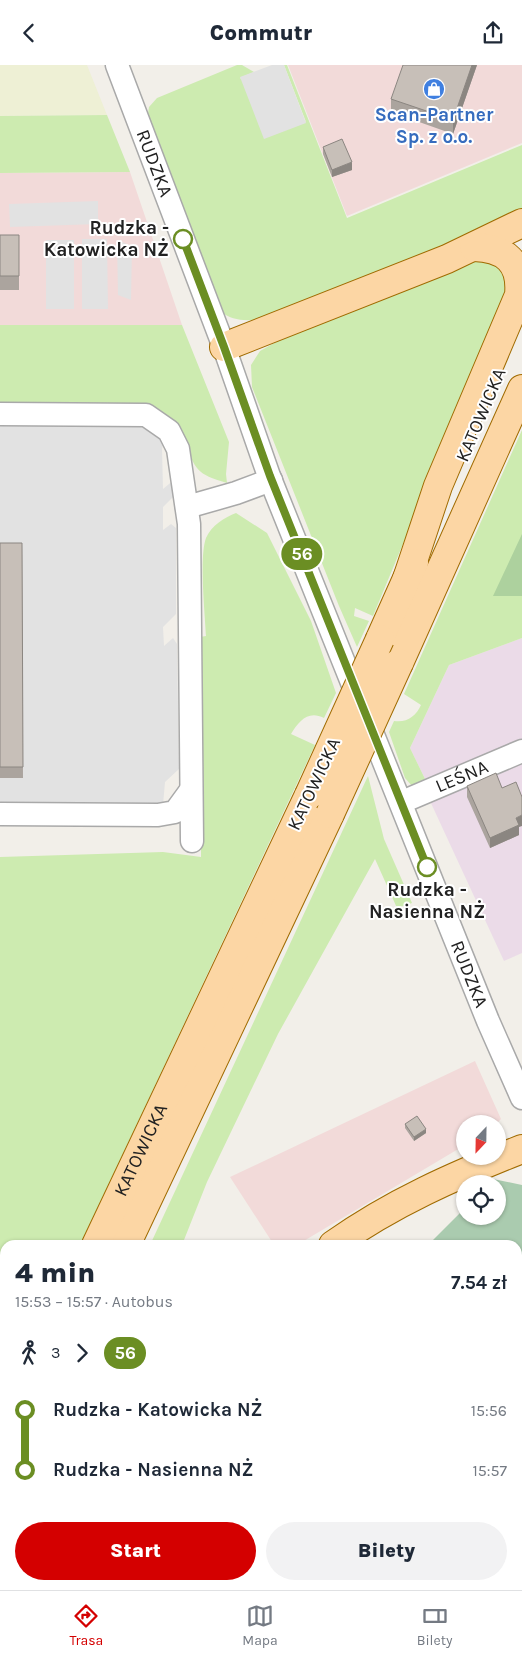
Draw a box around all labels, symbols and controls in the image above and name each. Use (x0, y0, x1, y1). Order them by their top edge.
icon: back (15, 19, 43, 47)
icon: share (479, 19, 507, 47)
text: Commutr (210, 20, 312, 46)
shop icon: Scan-Partner Sp. z o.o. (422, 77, 446, 101)
place label: Scan-Partner Sp. z o.o. (375, 104, 494, 148)
street label: RUDZKA (131, 126, 177, 200)
place label: Rudzka - Katowicka NŻ (44, 217, 169, 261)
marker: Rudzka - Katowicka NŻ (173, 229, 193, 249)
street label: KATOWICKA (451, 365, 511, 465)
line badge: 56 (280, 538, 324, 570)
text: 56 (291, 543, 313, 565)
street label: KATOWICKA (283, 734, 345, 834)
street label: LEŚNA (432, 756, 492, 797)
marker: Rudzka - Nasienna NŻ (417, 857, 437, 877)
place label: Rudzka - Nasienna NŻ (369, 879, 485, 923)
street label: RUDZKA (446, 937, 492, 1011)
street label: KATOWICKA (110, 1100, 172, 1200)
north arrow (456, 1115, 506, 1165)
map controls (456, 1115, 506, 1225)
button: locate (456, 1175, 506, 1225)
text: 4 min (15, 1256, 95, 1289)
text: 7.54 zł (451, 1272, 507, 1294)
text: 15:53 – 15:57 · Autobus (15, 1292, 173, 1311)
icon: walk (15, 1339, 43, 1367)
icon: forward (68, 1339, 96, 1367)
text: 56 (114, 1342, 136, 1364)
text: 3 (51, 1343, 60, 1362)
text: Rudzka - Katowicka NŻ (53, 1399, 263, 1421)
text: 15:56 (471, 1401, 507, 1420)
text: Rudzka - Nasienna NŻ (53, 1459, 254, 1481)
text: 15:57 (472, 1461, 507, 1480)
button: Start (15, 1522, 256, 1580)
button: Bilety (266, 1522, 507, 1580)
tab: Trasa (69, 1602, 103, 1649)
tab: Mapa (242, 1602, 278, 1649)
tab: Bilety (417, 1602, 452, 1649)

